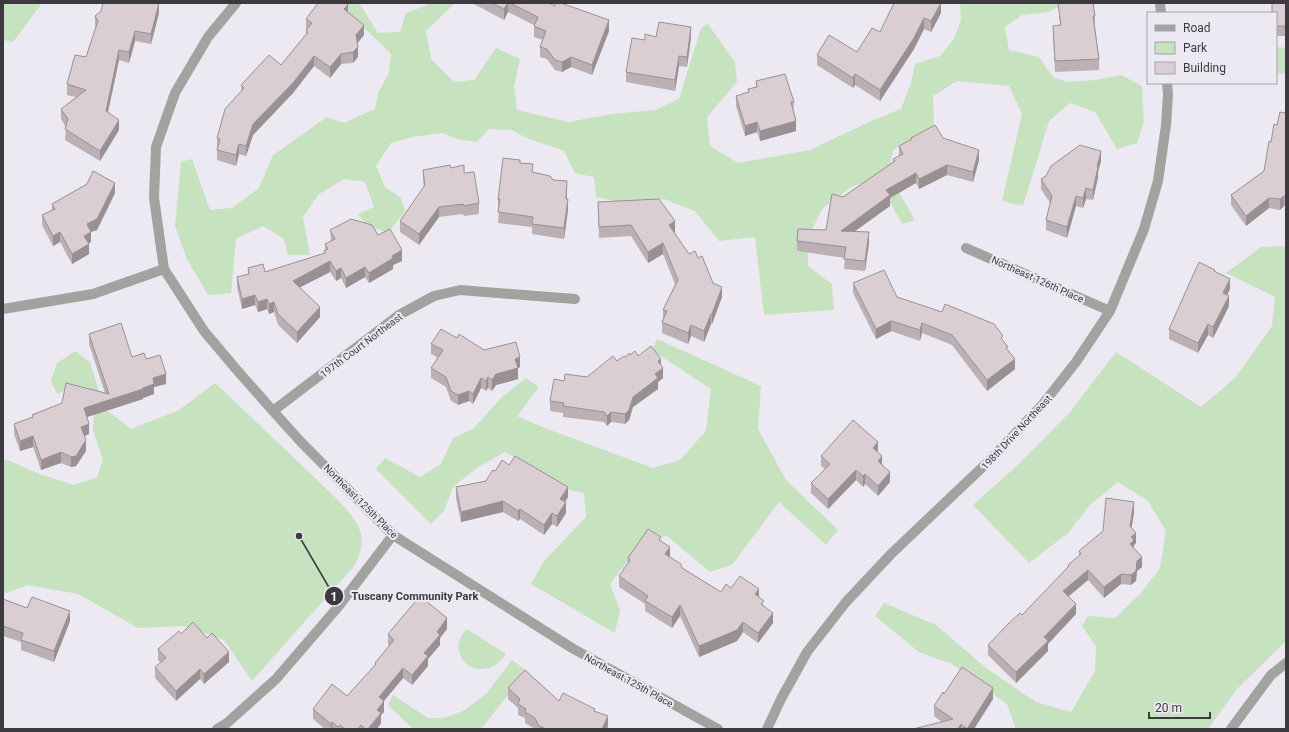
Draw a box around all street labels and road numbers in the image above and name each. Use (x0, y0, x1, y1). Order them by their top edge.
street label: Northeast 126th Place (990, 254, 1086, 305)
street label: 197th Court Northeast (318, 311, 404, 380)
street label: 198th Drive Northeast (979, 393, 1054, 472)
street label: Northeast 125th Place (321, 462, 400, 541)
street label: Northeast 125th Place (582, 651, 675, 709)

